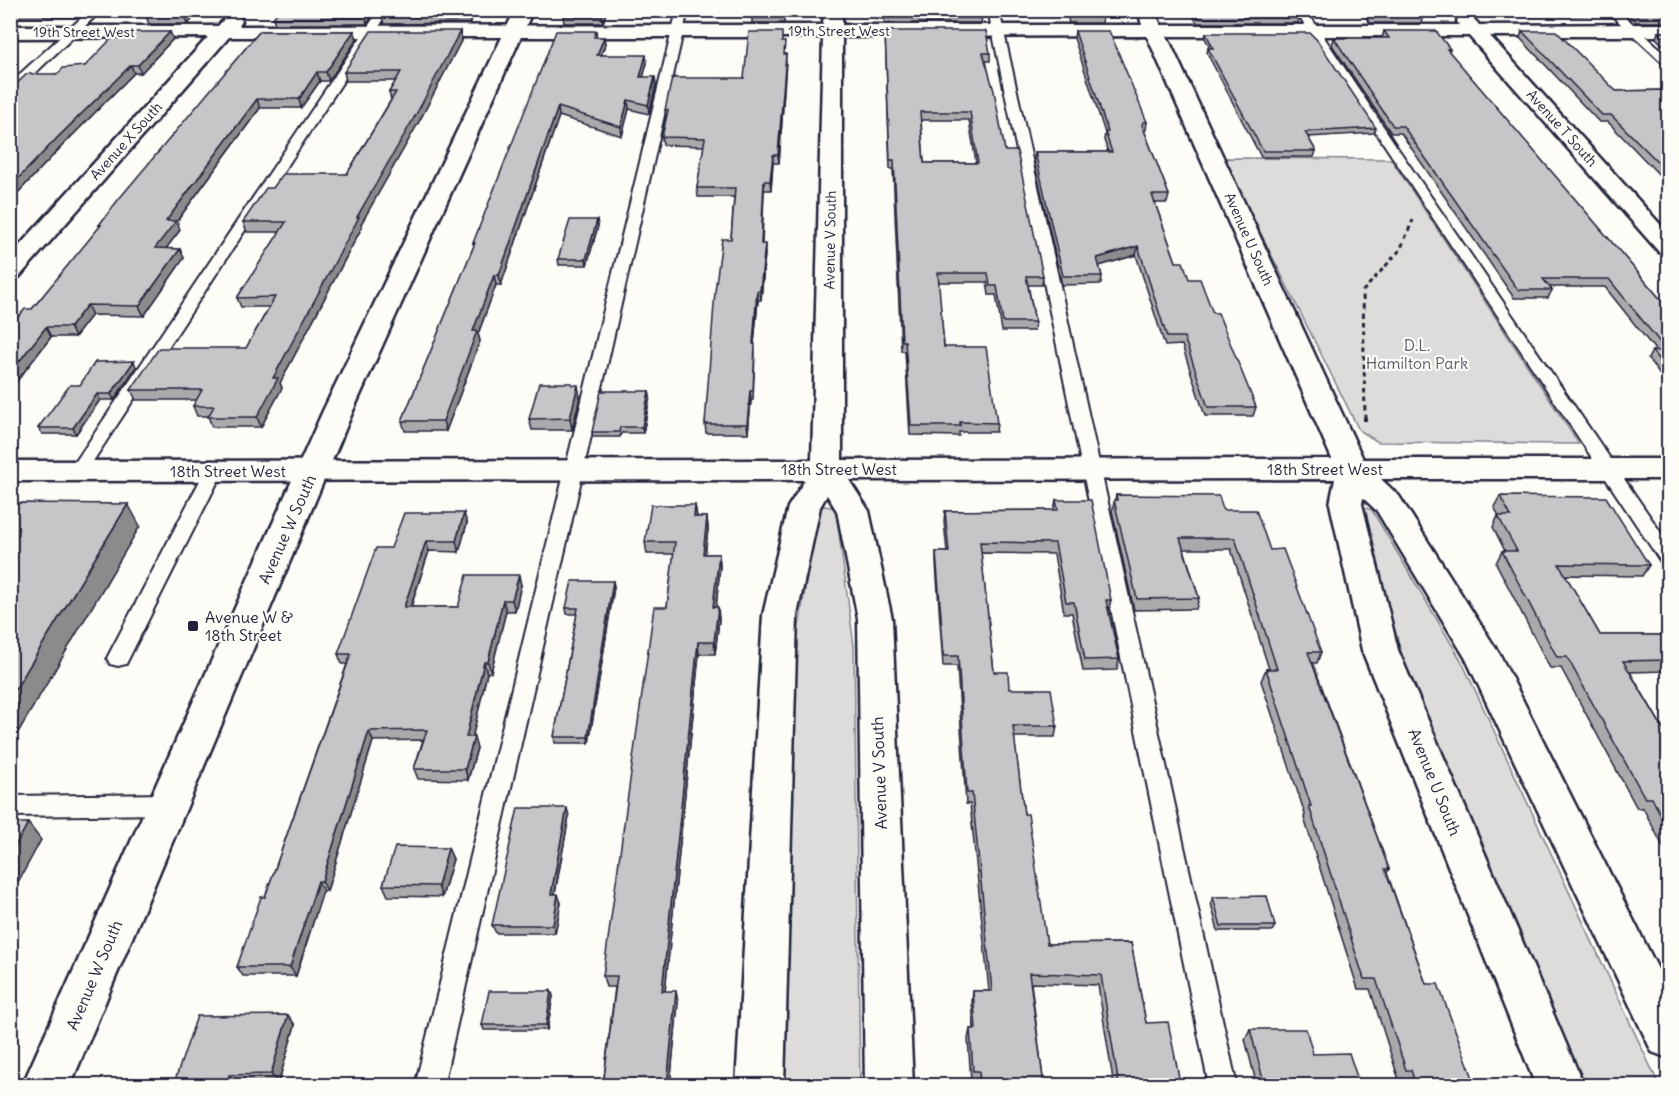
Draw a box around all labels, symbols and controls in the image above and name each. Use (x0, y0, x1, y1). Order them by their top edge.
street label: 19th Street West (788, 22, 890, 40)
street label: 19th Street West (33, 23, 135, 41)
street label: Avenue T South (1523, 86, 1601, 170)
street label: Avenue X South (86, 98, 166, 184)
street label: Avenue V South (820, 190, 840, 290)
street label: Avenue U South (1220, 190, 1278, 288)
park label: D.L. Hamilton Park (1366, 335, 1468, 373)
street label: 18th Street West (781, 459, 897, 479)
street label: 18th Street West (1267, 459, 1383, 479)
street label: 18th Street West (170, 461, 286, 481)
street label: Avenue W South (254, 471, 320, 587)
place label: Avenue W & 18th Street (205, 607, 293, 645)
marker: Avenue W & 18th Street (186, 619, 200, 633)
street label: Avenue V South (867, 716, 891, 830)
street label: Avenue U South (1404, 725, 1466, 839)
street label: Avenue W South (62, 917, 126, 1033)

